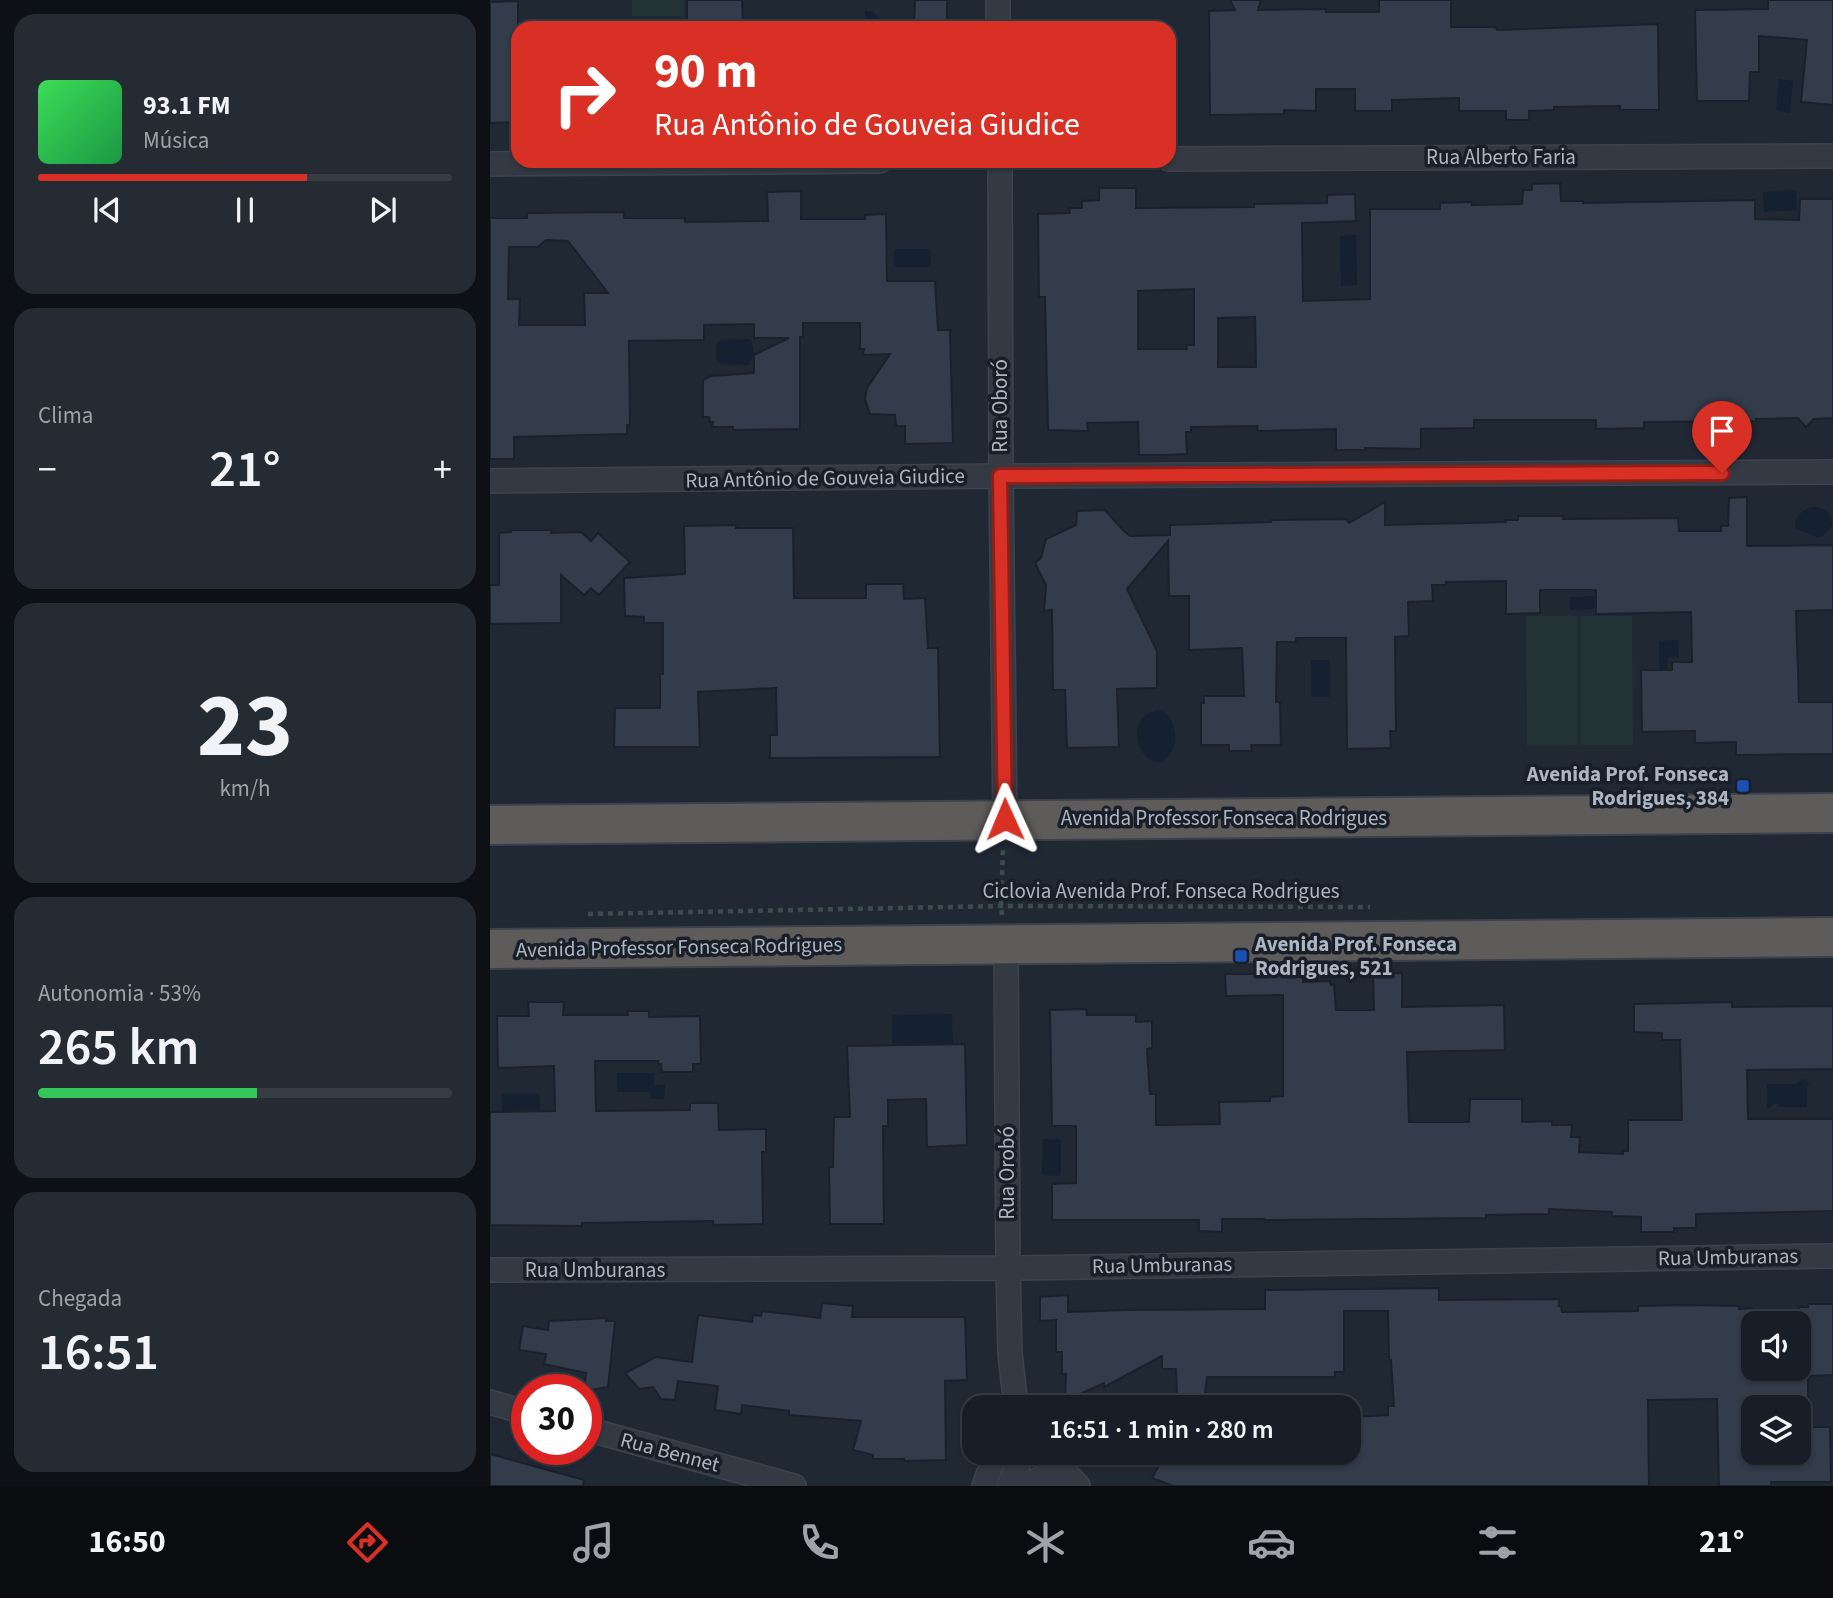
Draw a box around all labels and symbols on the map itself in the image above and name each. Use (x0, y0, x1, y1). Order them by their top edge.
street label: Rua Alberto Faria (1426, 142, 1576, 172)
street label: Rua Oboró (985, 359, 1015, 453)
pin (1692, 401, 1752, 473)
street label: Rua Antônio de Gouveia Giudice (685, 461, 965, 495)
place label: Avenida Prof. Fonseca Rodrigues, 384 (1526, 759, 1729, 813)
marker: Avenida Prof. Fonseca Rodrigues, 384 (1735, 778, 1751, 794)
position arrow (968, 782, 1042, 856)
street label: Avenida Professor Fonseca Rodrigues (1061, 803, 1387, 833)
street label: Ciclovia Avenida Prof. Fonseca Rodrigues (982, 876, 1340, 906)
street label: Avenida Professor Fonseca Rodrigues (516, 929, 843, 965)
place label: Avenida Prof. Fonseca Rodrigues, 521 (1254, 929, 1457, 983)
marker: Avenida Prof. Fonseca Rodrigues, 521 (1233, 948, 1249, 964)
street label: Rua Orobó (992, 1126, 1022, 1220)
street label: Rua Umburanas (1658, 1241, 1799, 1273)
street label: Rua Umburanas (1092, 1249, 1233, 1281)
street label: Rua Umburanas (525, 1255, 665, 1285)
speed limit sign: 30 (511, 1374, 602, 1465)
street label: Rua Bennet (617, 1424, 723, 1480)

